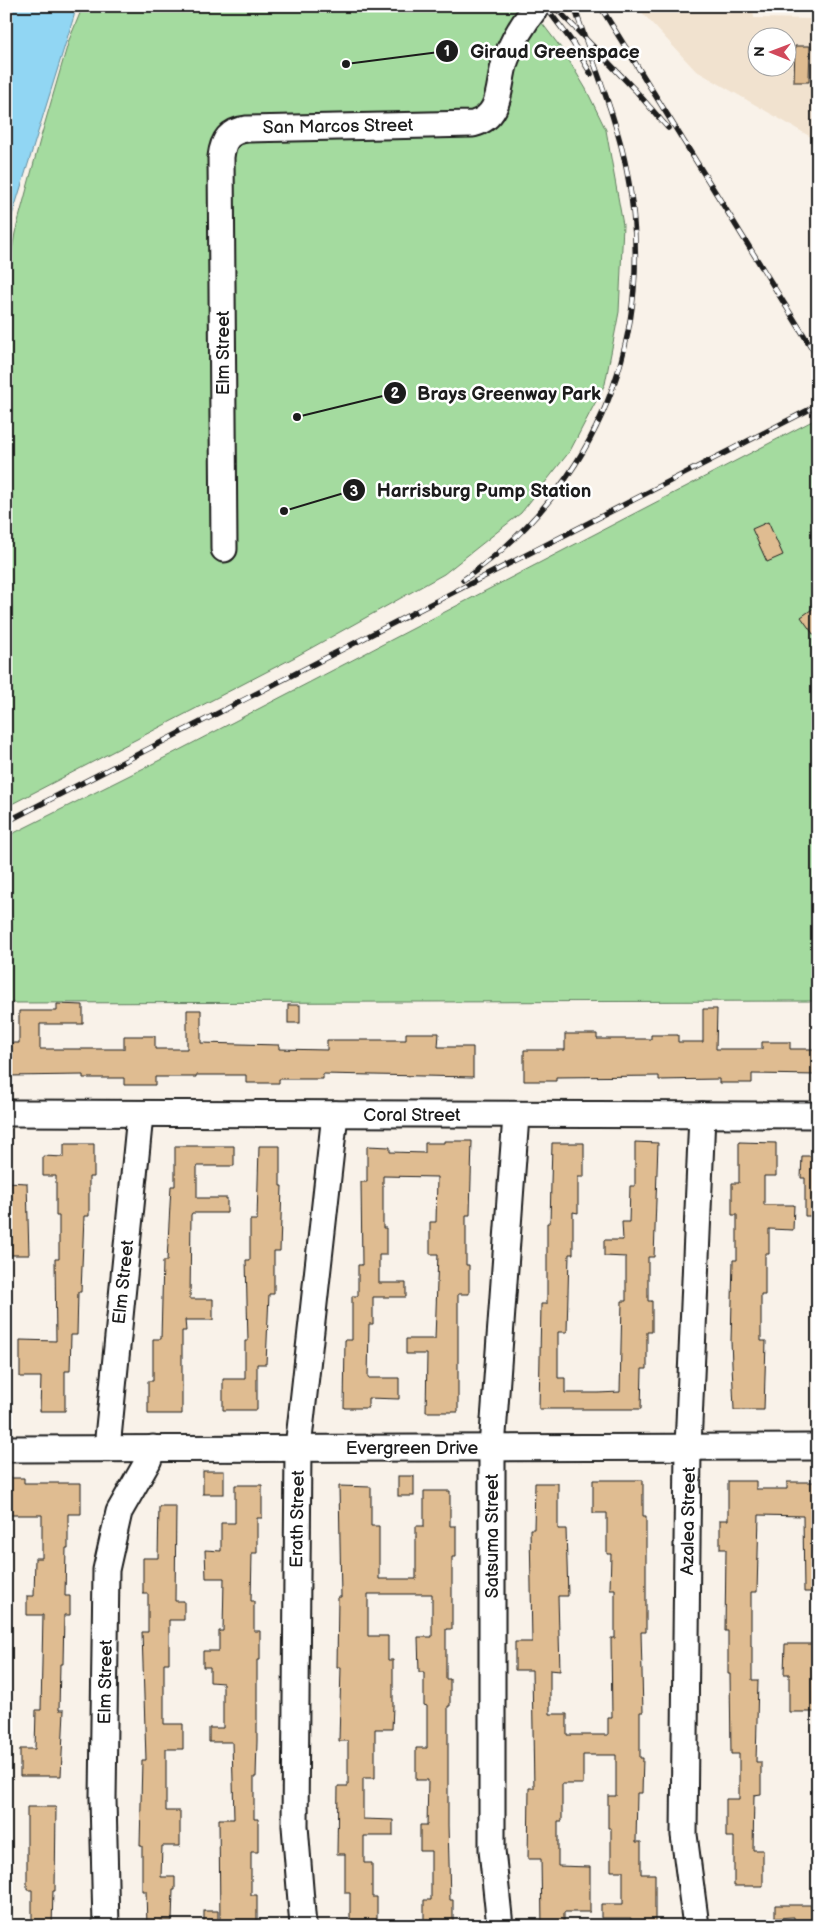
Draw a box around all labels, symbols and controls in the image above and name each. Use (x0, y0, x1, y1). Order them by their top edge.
north arrow (746, 28, 796, 78)
callout: Giraud Greenspace (435, 34, 649, 68)
text: Giraud Greenspace (470, 41, 640, 64)
text: 1 (444, 42, 450, 61)
text: N (751, 46, 768, 57)
street label: San Marcos Street (263, 115, 414, 138)
street label: Elm Street (213, 310, 234, 395)
callout: Brays Greenway Park (382, 376, 612, 410)
text: Brays Greenway Park (417, 383, 601, 406)
text: 2 (391, 384, 400, 403)
callout: Harrisburg Pump Station (342, 473, 601, 507)
text: Harrisburg Pump Station (377, 480, 591, 503)
text: 3 (350, 482, 359, 501)
street label: Coral Street (363, 1105, 461, 1126)
street label: Elm Street (109, 1238, 138, 1325)
street label: Evergreen Drive (346, 1438, 478, 1459)
street label: Azalea Street (677, 1466, 700, 1575)
street label: Erath Street (286, 1470, 309, 1568)
street label: Satsuma Street (482, 1473, 503, 1598)
street label: Elm Street (94, 1639, 117, 1725)

